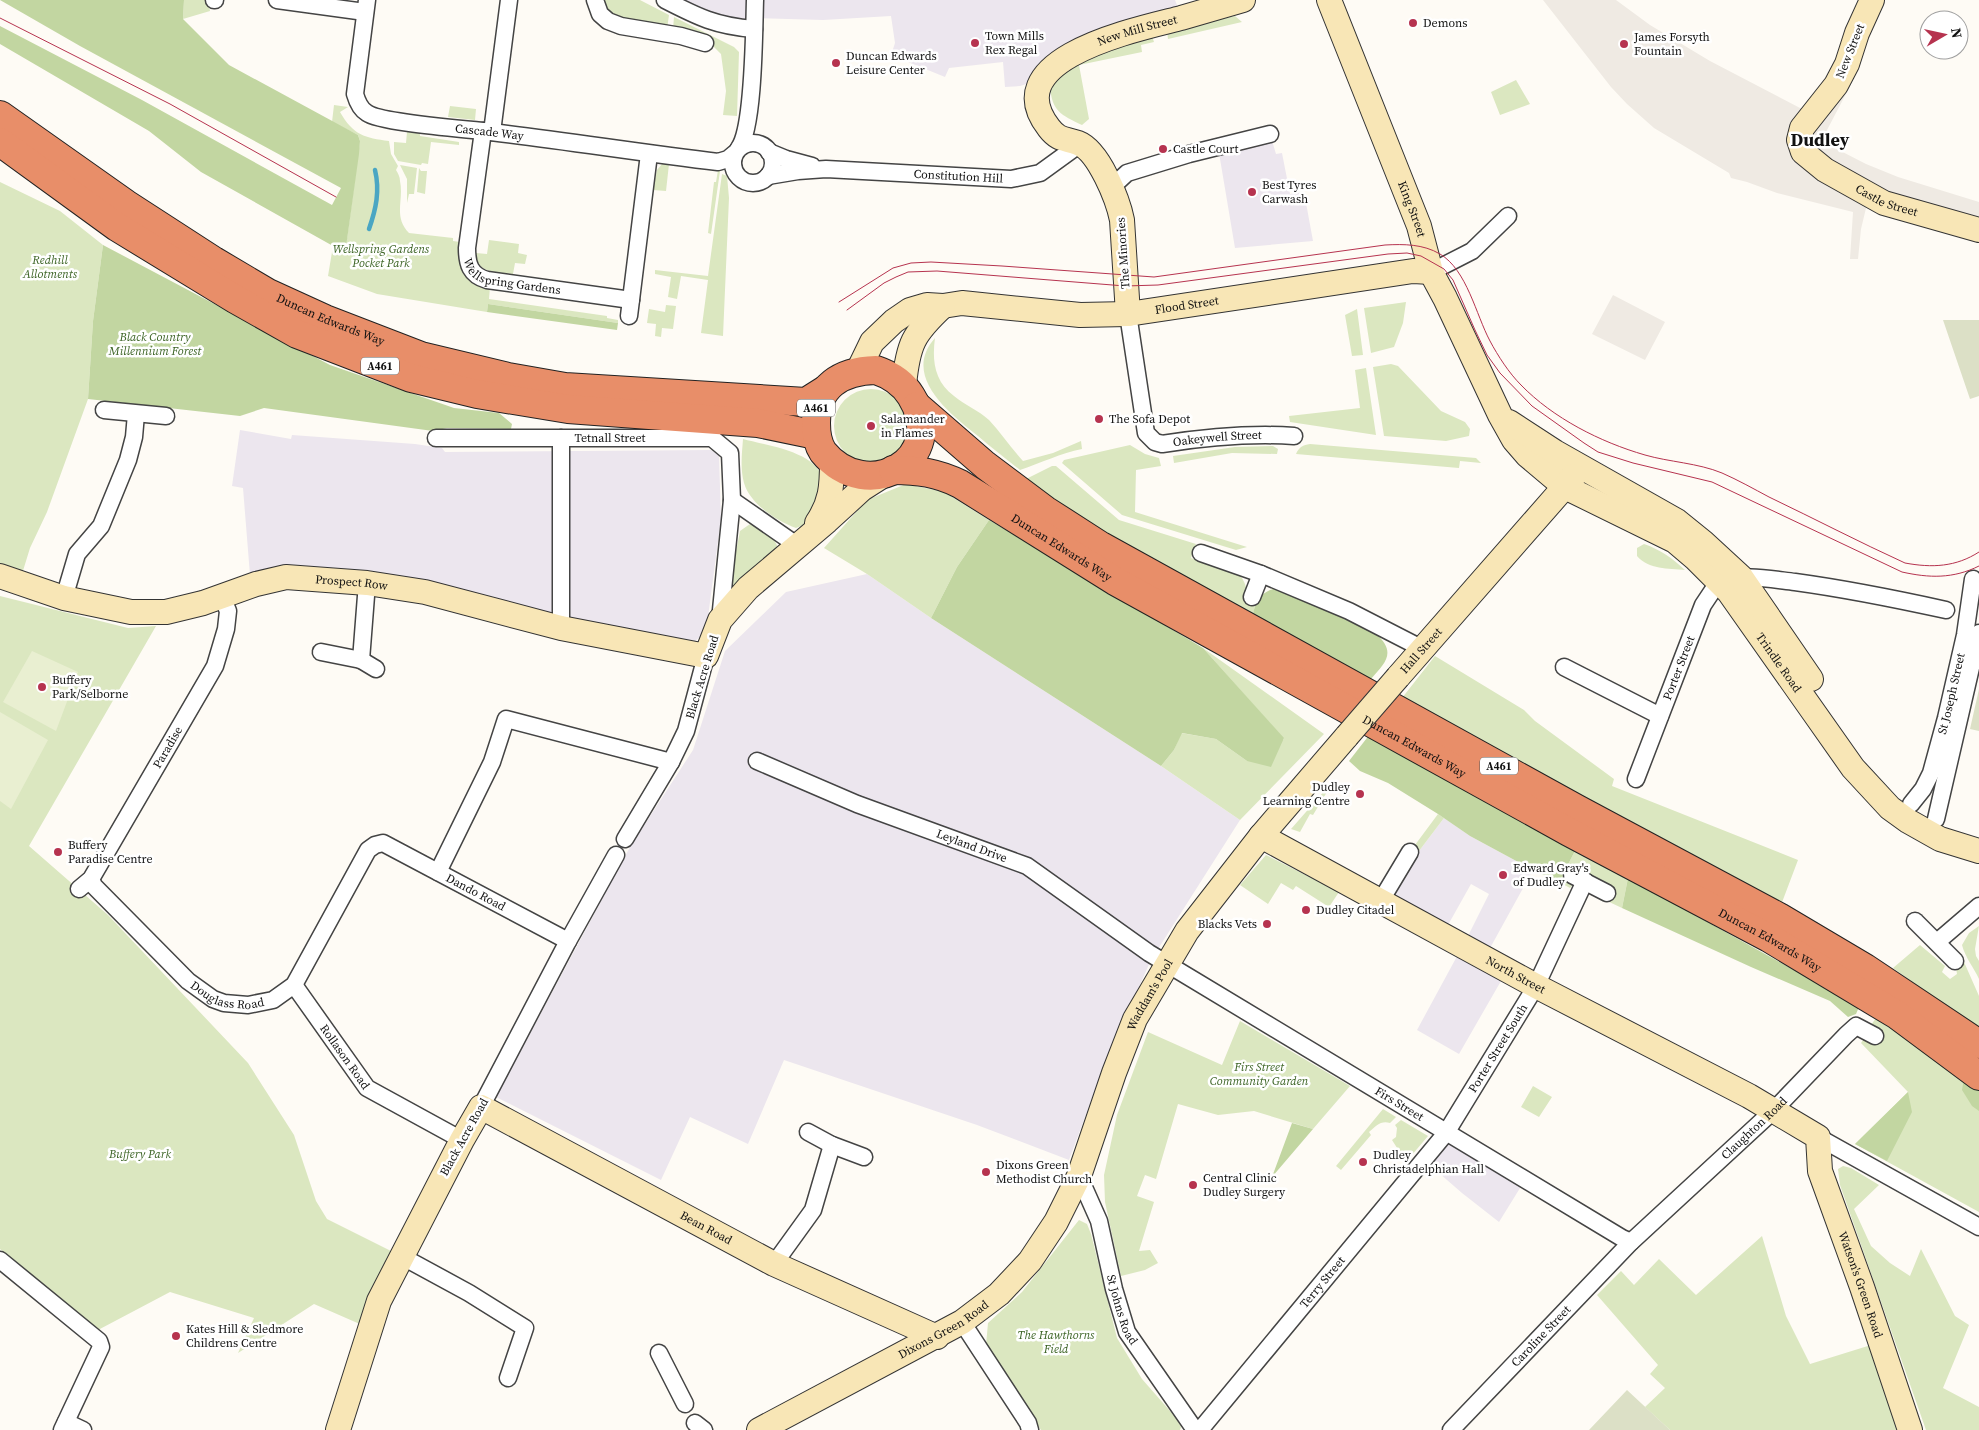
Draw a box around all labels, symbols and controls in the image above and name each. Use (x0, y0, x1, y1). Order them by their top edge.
north arrow (1919, 10, 1969, 60)
street label: New Mill Street (1095, 11, 1179, 50)
place label: Demons (1423, 15, 1468, 31)
marker: Demons (1407, 17, 1419, 29)
street label: New Street (1832, 21, 1868, 81)
text: N (1946, 26, 1968, 40)
place label: Town Mills Rex Regal (985, 28, 1044, 58)
place label: James Forsyth Fountain (1633, 29, 1710, 59)
marker: Town Mills Rex Regal (969, 37, 981, 49)
marker: James Forsyth Fountain (1618, 38, 1630, 50)
place label: Duncan Edwards Leisure Center (846, 48, 937, 78)
marker: Duncan Edwards Leisure Center (830, 57, 842, 69)
street label: Cascade Way (454, 120, 526, 144)
district label: Dudley (1791, 127, 1850, 152)
place label: Castle Court (1173, 141, 1239, 157)
marker: Castle Court (1157, 143, 1169, 155)
street label: Constitution Hill (913, 166, 1004, 187)
place label: Best Tyres Carwash (1262, 177, 1317, 207)
street label: King Street (1394, 179, 1430, 239)
street label: Castle Street (1853, 181, 1920, 220)
marker: Best Tyres Carwash (1246, 186, 1258, 198)
street label: The Minories (1113, 217, 1133, 289)
park label: Wellspring Gardens Pocket Park (333, 241, 430, 271)
park label: Redhill Allotments (22, 252, 78, 282)
street label: Wellspring Gardens (460, 256, 562, 298)
street label: Duncan Edwards Way (274, 290, 388, 350)
street label: Flood Street (1154, 292, 1220, 318)
park label: Black Country Millennium Forest (108, 329, 202, 359)
road number: A461 (361, 358, 399, 374)
road number: A461 (797, 399, 835, 416)
place label: Salamander in Flames (881, 411, 945, 441)
place label: The Sofa Depot (1109, 411, 1190, 427)
marker: The Sofa Depot (1093, 413, 1105, 425)
marker: Salamander in Flames (865, 420, 877, 432)
street label: Oakeywell Street (1172, 427, 1262, 450)
street label: Tetnall Street (575, 430, 646, 446)
street label: Duncan Edwards Way (1008, 510, 1116, 586)
street label: Prospect Row (315, 571, 390, 594)
street label: Hall Street (1396, 624, 1446, 677)
street label: Trindle Road (1752, 630, 1805, 696)
street label: Black Acre Road (682, 633, 722, 721)
street label: Porter Street (1659, 633, 1698, 702)
street label: St Joseph Street (1934, 652, 1969, 736)
place label: Buffery Park/Selborne (52, 672, 128, 702)
marker: Buffery Park/Selborne (36, 681, 48, 693)
street label: Duncan Edwards Way (1360, 711, 1470, 782)
street label: Paradise (149, 723, 186, 771)
road number: A461 (1480, 758, 1518, 774)
place label: Dudley Learning Centre (1263, 779, 1351, 809)
marker: Dudley Learning Centre (1354, 788, 1366, 800)
street label: Leyland Drive (934, 826, 1009, 866)
place label: Buffery Paradise Centre (68, 837, 153, 867)
marker: Buffery Paradise Centre (52, 846, 64, 858)
place label: Edward Gray's of Dudley (1513, 860, 1589, 890)
marker: Edward Gray's of Dudley (1497, 869, 1509, 881)
street label: Dando Road (443, 870, 509, 915)
place label: Dudley Citadel (1316, 902, 1395, 918)
marker: Dudley Citadel (1300, 904, 1312, 916)
street label: Duncan Edwards Way (1716, 905, 1825, 976)
place label: Blacks Vets (1198, 916, 1257, 932)
marker: Blacks Vets (1261, 918, 1273, 930)
street label: North Street (1483, 952, 1548, 998)
street label: Waddam's Pool (1123, 956, 1177, 1033)
street label: Douglass Road (187, 977, 266, 1013)
street label: Porter Street South (1465, 1001, 1531, 1096)
street label: Rollason Road (316, 1021, 374, 1093)
park label: Firs Street Community Garden (1210, 1059, 1309, 1089)
street label: Firs Street (1372, 1083, 1427, 1125)
street label: Claughton Road (1718, 1093, 1791, 1163)
street label: Black Acre Road (436, 1095, 492, 1179)
park label: Buffery Park (108, 1146, 171, 1162)
place label: Dudley Christadelphian Hall (1373, 1147, 1484, 1177)
marker: Dudley Christadelphian Hall (1357, 1156, 1369, 1168)
place label: Dixons Green Methodist Church (996, 1157, 1092, 1187)
marker: Dixons Green Methodist Church (980, 1166, 992, 1178)
place label: Central Clinic Dudley Surgery (1203, 1170, 1286, 1200)
marker: Central Clinic Dudley Surgery (1187, 1179, 1199, 1191)
street label: Bean Road (677, 1207, 735, 1248)
street label: Watson's Green Road (1835, 1229, 1887, 1340)
street label: Terry Street (1296, 1253, 1349, 1311)
street label: St Johns Road (1103, 1273, 1142, 1348)
street label: Dixons Green Road (895, 1297, 992, 1363)
street label: Caroline Street (1508, 1302, 1574, 1370)
place label: Kates Hill & Sledmore Childrens Centre (186, 1321, 303, 1351)
park label: The Hawthorns Field (1018, 1327, 1095, 1357)
marker: Kates Hill & Sledmore Childrens Centre (170, 1330, 182, 1342)

